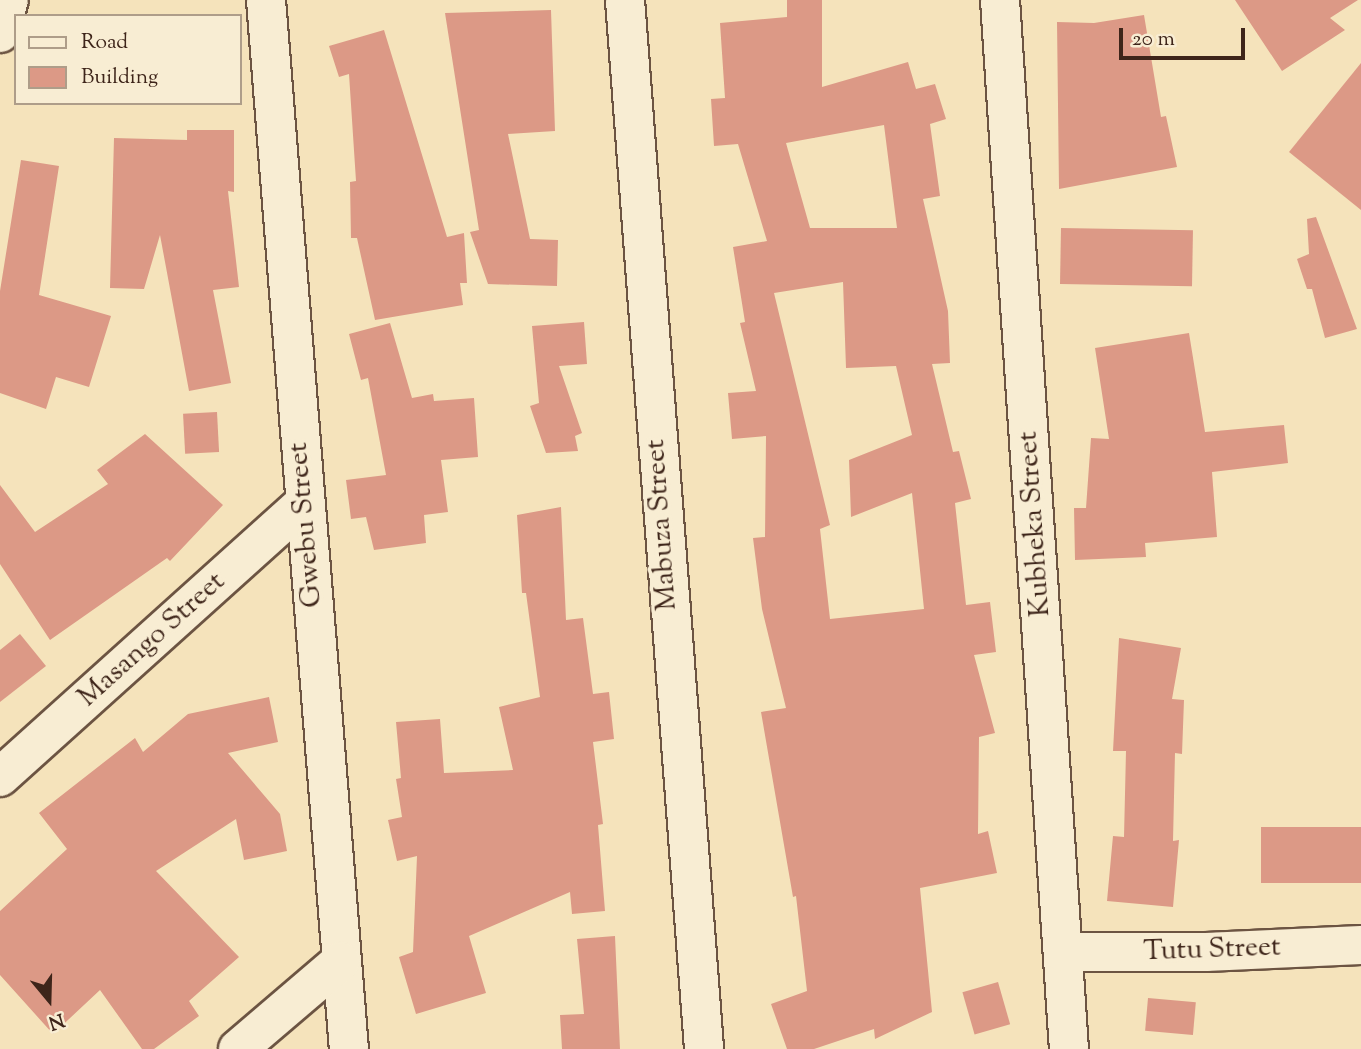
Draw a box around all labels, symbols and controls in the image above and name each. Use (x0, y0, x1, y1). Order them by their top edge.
legend (14, 14, 242, 105)
scale bar (1123, 14, 1249, 58)
text: 20 m (1132, 25, 1175, 55)
text: Road (81, 28, 128, 58)
text: Building (81, 63, 158, 93)
street label: Kubheka Street (1012, 430, 1058, 618)
street label: Mabuza Street (639, 438, 685, 612)
street label: Gwebu Street (282, 441, 330, 609)
street label: Masango Street (72, 565, 232, 715)
street label: Tutu Street (1143, 931, 1281, 969)
north arrow (14, 965, 84, 1035)
text: N (44, 1005, 68, 1036)

